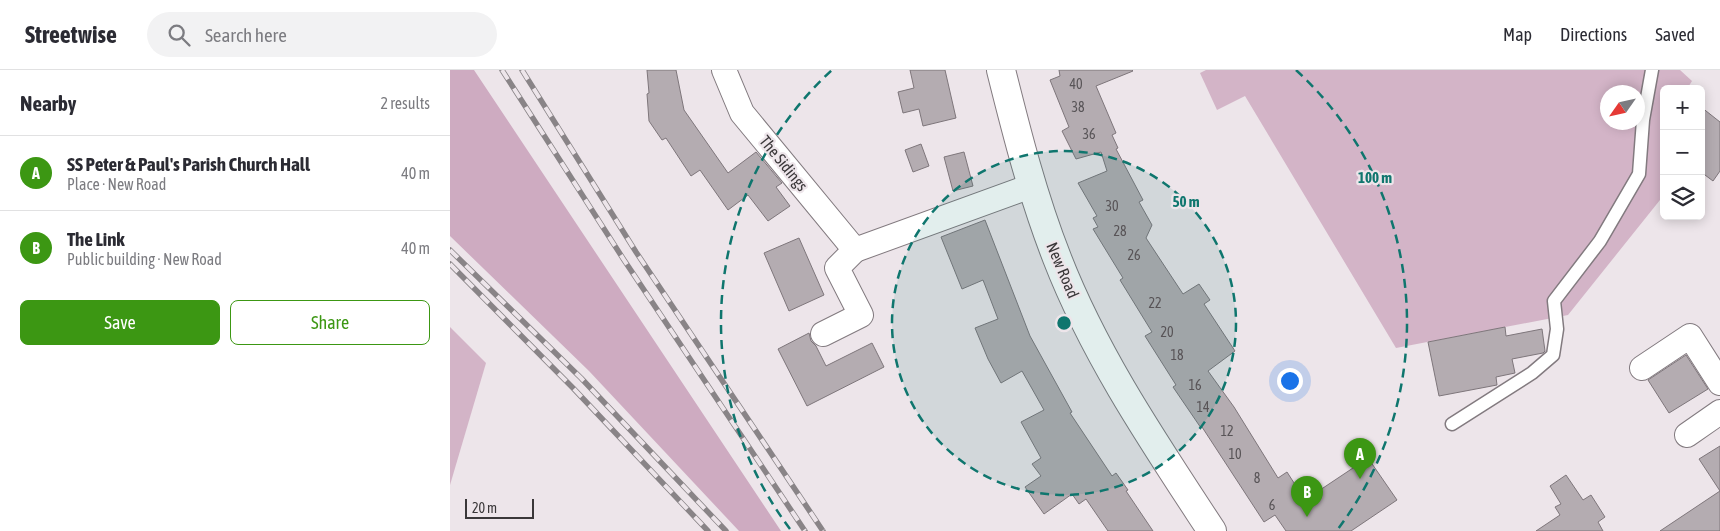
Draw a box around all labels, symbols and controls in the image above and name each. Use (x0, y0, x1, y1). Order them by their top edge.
search box (147, 12, 497, 57)
text: Streetwise (25, 21, 117, 48)
icon: search (165, 21, 193, 49)
text: Search here (205, 24, 287, 46)
text: Map (1503, 24, 1532, 45)
text: Directions (1560, 24, 1627, 45)
text: Saved (1655, 24, 1695, 45)
house number: 40 (1069, 76, 1083, 92)
north arrow (1600, 85, 1645, 130)
map controls (1660, 85, 1705, 220)
button: + (1660, 85, 1705, 130)
text: Nearby (20, 91, 76, 115)
text: 2 results (380, 94, 430, 112)
house number: 38 (1071, 99, 1085, 115)
house number: 36 (1082, 126, 1096, 142)
button: − (1660, 130, 1705, 175)
street label: The Sidings (756, 132, 812, 195)
text: SS Peter & Paul's Parish Church Hall (67, 153, 310, 175)
text: A (32, 164, 40, 182)
text: 40 m (401, 164, 430, 182)
text: 100 m (1358, 169, 1392, 186)
text: Place · New Road (67, 175, 166, 193)
button: layers (1660, 175, 1705, 220)
text: 50 m (1173, 193, 1200, 210)
house number: 30 (1105, 198, 1119, 214)
house number: 28 (1113, 223, 1127, 239)
text: The Link (67, 228, 125, 250)
text: B (32, 239, 40, 257)
text: 40 m (401, 239, 430, 257)
street label: New Road (1043, 239, 1083, 301)
house number: 26 (1127, 247, 1141, 263)
text: Public building · New Road (67, 250, 222, 268)
house number: 22 (1148, 295, 1162, 311)
button: Save (20, 300, 220, 345)
button: Share (230, 300, 430, 345)
centre of rings (1055, 314, 1073, 332)
house number: 20 (1160, 324, 1174, 340)
house number: 18 (1170, 347, 1184, 363)
your location (1277, 368, 1303, 394)
house number: 16 (1188, 377, 1202, 393)
house number: 14 (1196, 399, 1210, 415)
house number: 12 (1220, 423, 1234, 439)
pin: A (1344, 438, 1376, 479)
house number: 10 (1228, 446, 1242, 462)
house number: 8 (1254, 470, 1261, 486)
pin: B (1291, 476, 1323, 517)
scale bar (465, 496, 534, 519)
house number: 6 (1269, 497, 1276, 513)
text: 20 m (472, 500, 497, 516)

